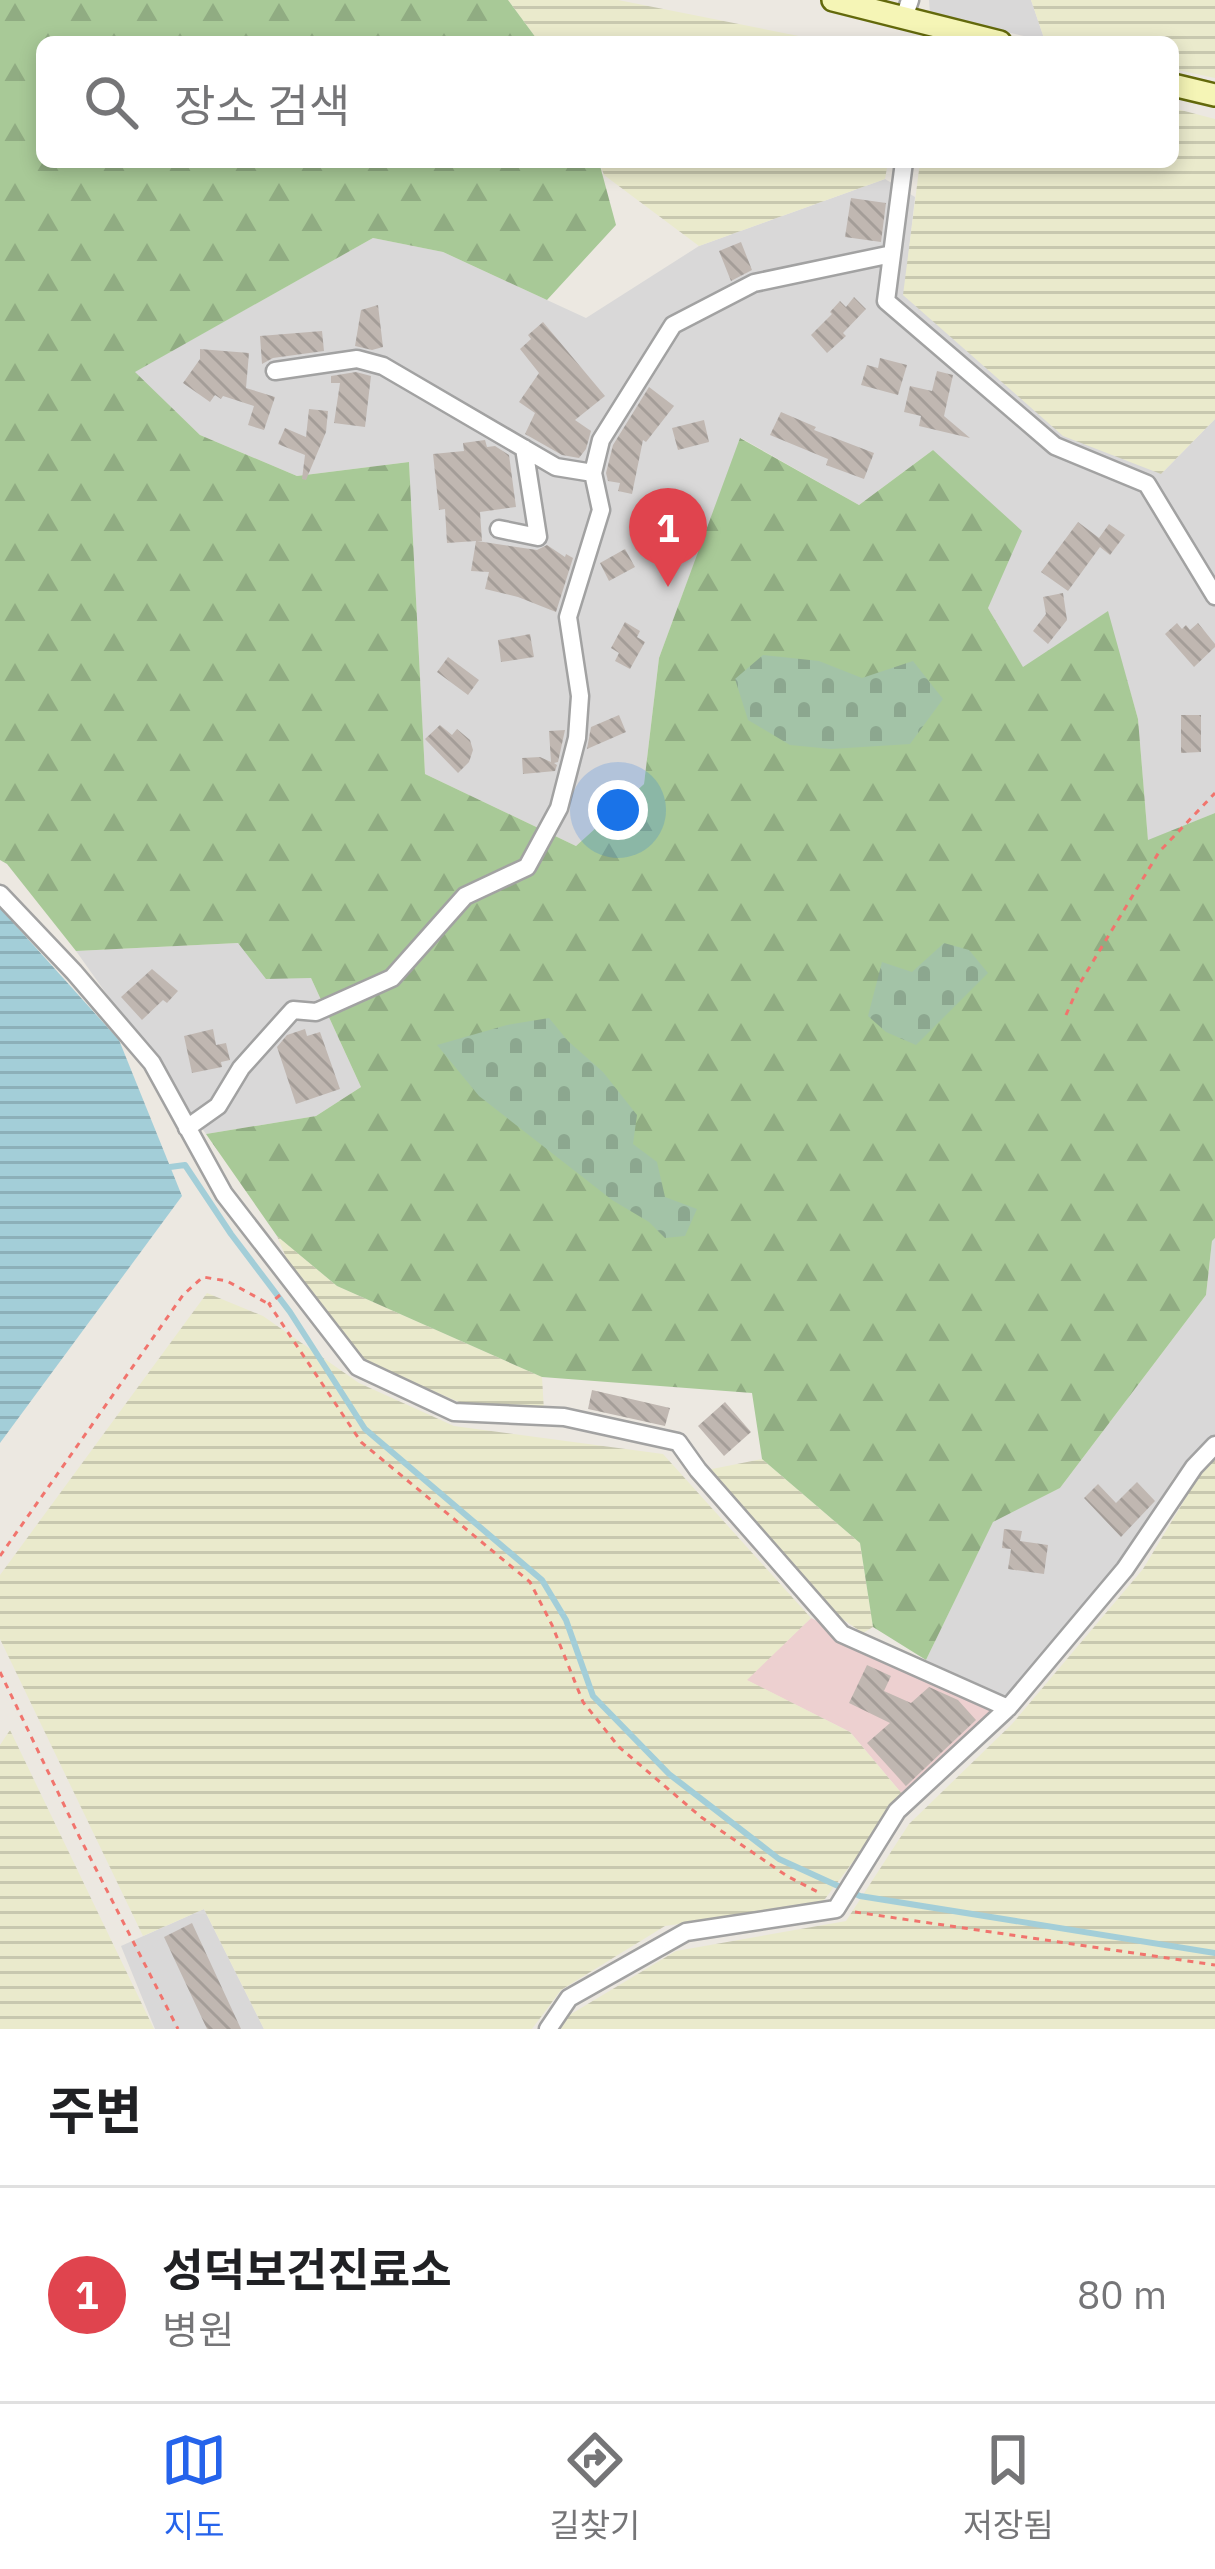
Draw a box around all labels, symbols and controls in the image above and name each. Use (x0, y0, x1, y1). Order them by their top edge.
search box (36, 36, 1179, 168)
icon: search (78, 69, 144, 135)
text: 장소 검색 (174, 76, 350, 134)
pin: 1 (629, 488, 707, 587)
your location (588, 780, 648, 840)
text: 주변 (48, 2077, 142, 2143)
text: 성덕보건진료소 (162, 2240, 452, 2298)
text: 1 (75, 2269, 99, 2320)
text: 80 m (1077, 2269, 1167, 2320)
text: 병원 (162, 2304, 234, 2355)
tab: 지도 (161, 2427, 227, 2547)
tab: 길찾기 (549, 2427, 640, 2547)
tab: 저장됨 (963, 2427, 1054, 2547)

